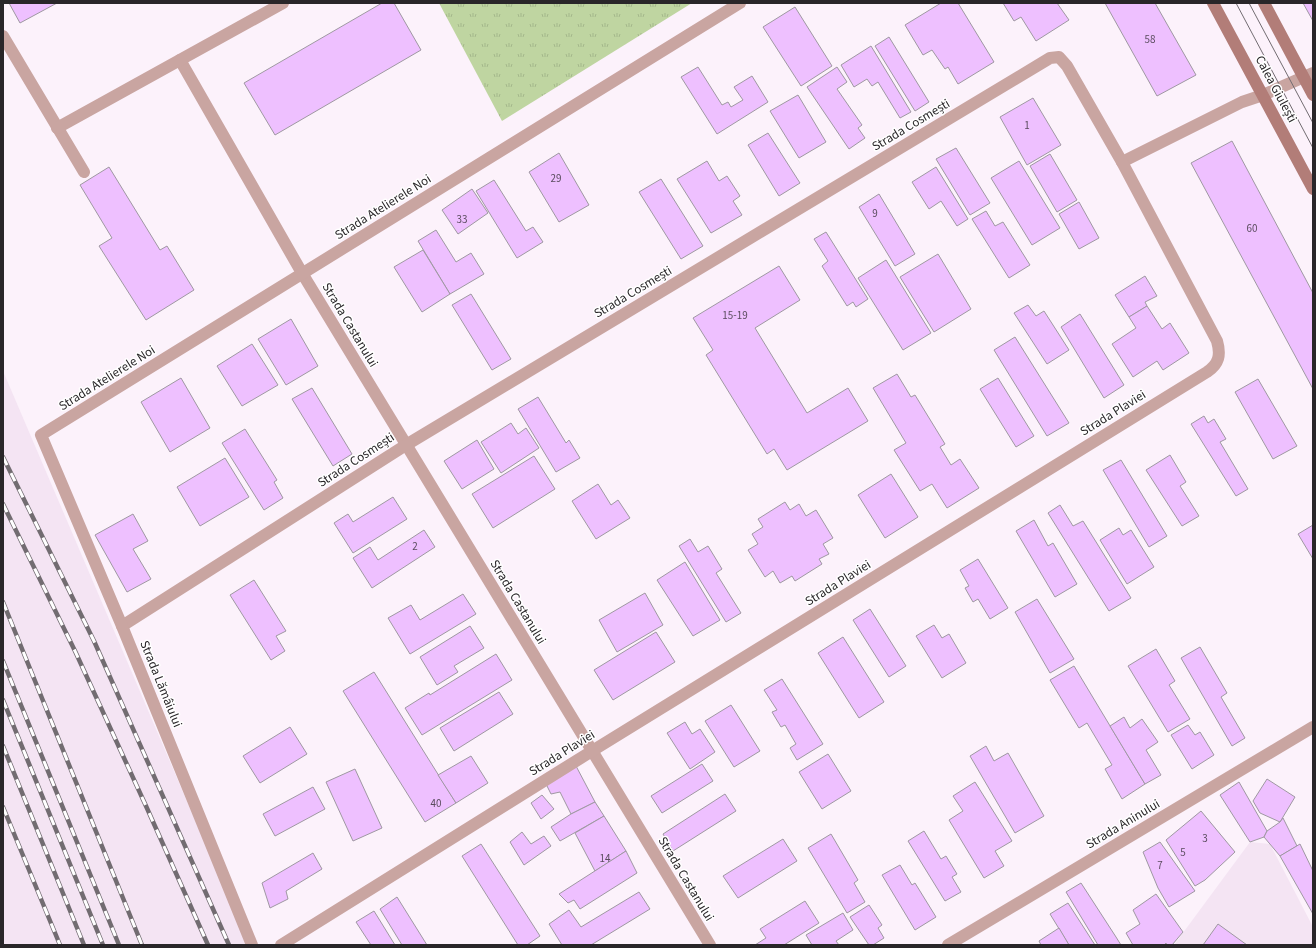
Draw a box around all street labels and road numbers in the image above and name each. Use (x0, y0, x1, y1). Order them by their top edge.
street label: Calea Giulești (1251, 52, 1301, 126)
street label: Strada Cosmești (869, 95, 953, 155)
street label: Strada Atelierele Noi (331, 170, 435, 244)
street label: Strada Cosmești (591, 262, 675, 322)
street label: Strada Castanului (318, 279, 382, 371)
street label: Strada Atelierele Noi (55, 341, 159, 415)
street label: Strada Plaviei (1077, 386, 1149, 440)
street label: Strada Cosmești (314, 428, 398, 492)
street label: Strada Castanului (486, 556, 550, 648)
street label: Strada Plaviei (802, 556, 874, 610)
street label: Strada Lămâiului (135, 638, 187, 730)
street label: Strada Plaviei (526, 726, 598, 780)
street label: Strada Aninului (1083, 795, 1163, 853)
street label: Strada Castanului (654, 833, 718, 925)

